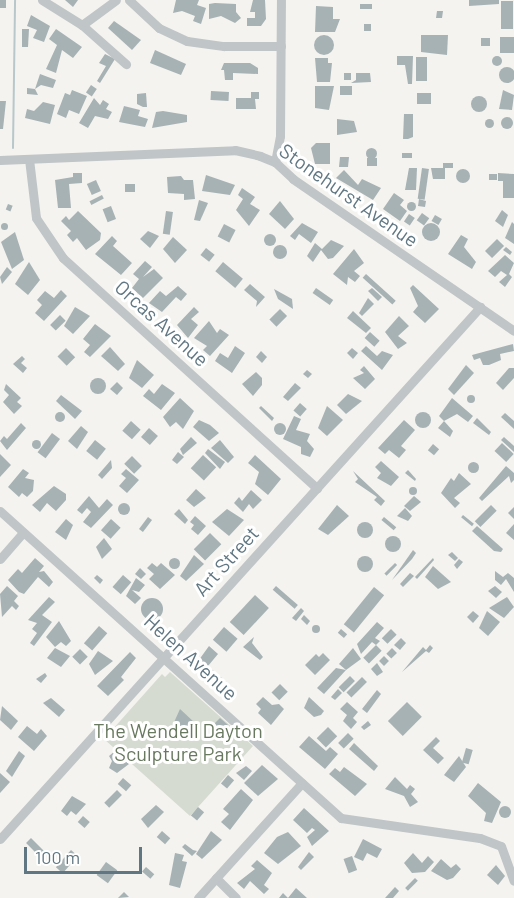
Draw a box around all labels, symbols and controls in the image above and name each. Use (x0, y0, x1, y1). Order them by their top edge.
street label: Stonehurst Avenue (275, 138, 423, 252)
street label: Orcas Avenue (110, 275, 214, 371)
street label: Art Street (188, 521, 264, 601)
street label: Helen Avenue (139, 609, 243, 705)
park label: The Wendell Dayton Sculpture Park (93, 719, 263, 766)
scale bar (27, 835, 146, 873)
text: 100 m (35, 846, 80, 868)

